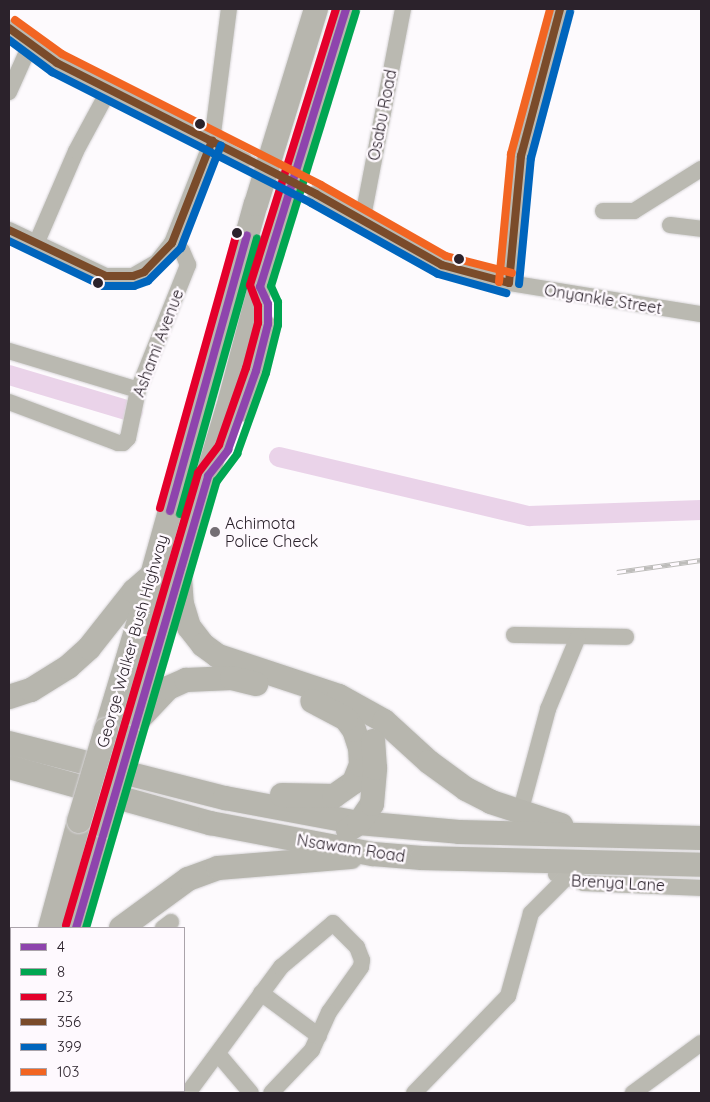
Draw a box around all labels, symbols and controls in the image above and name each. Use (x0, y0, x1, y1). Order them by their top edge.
street label: Osabu Road (364, 68, 400, 162)
unlabelled marker (195, 119, 205, 129)
unlabelled marker (232, 228, 242, 238)
unlabelled marker (454, 254, 464, 264)
unlabelled marker (93, 278, 103, 288)
street label: Onyankle Street (543, 280, 663, 318)
street label: Ashami Avenue (129, 286, 187, 400)
place label: Achimota Police Check (225, 513, 318, 551)
marker: Achimota Police Check (209, 526, 221, 538)
street label: George Walker Bush Highway (92, 532, 172, 750)
street label: Nsawam Road (296, 830, 406, 866)
street label: Brenya Lane (571, 871, 665, 895)
legend (10, 927, 185, 1092)
text: 4 (57, 937, 65, 956)
text: 8 (57, 962, 65, 981)
text: 23 (57, 987, 73, 1006)
text: 356 (57, 1012, 81, 1031)
text: 399 (57, 1037, 82, 1056)
text: 103 (57, 1062, 79, 1081)

